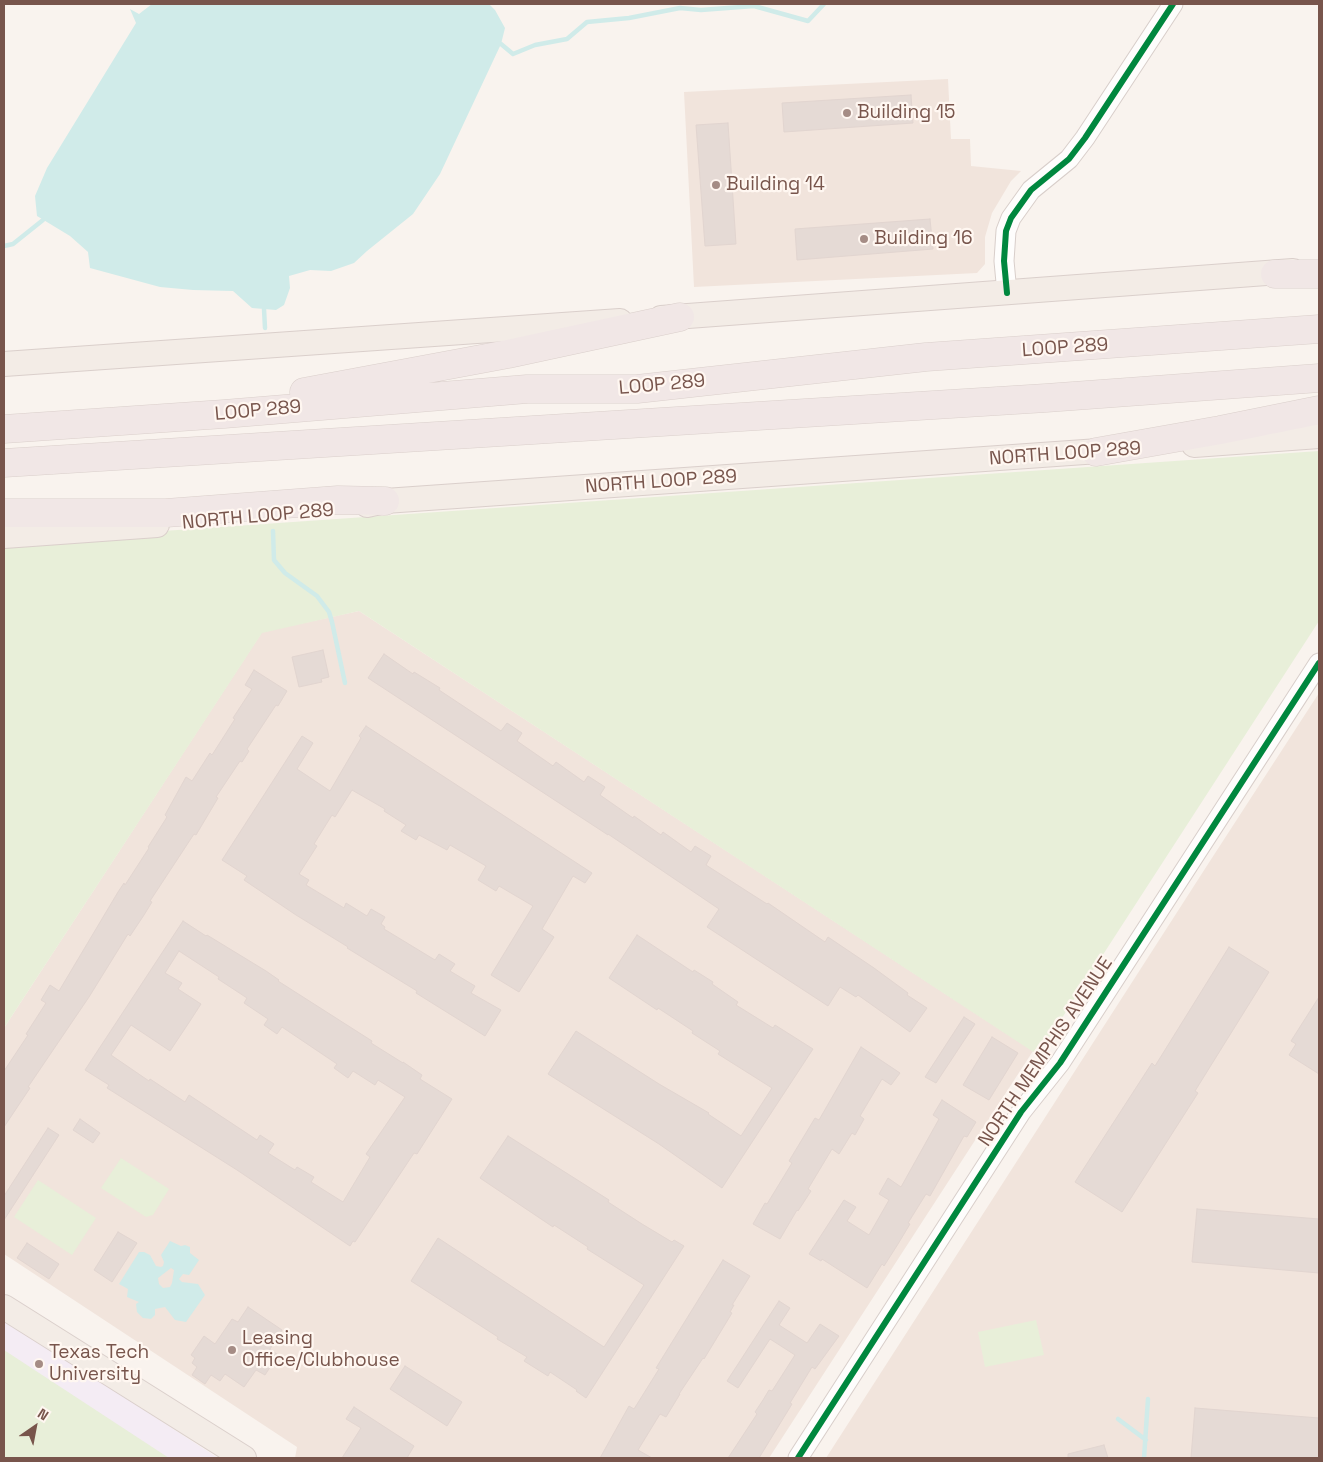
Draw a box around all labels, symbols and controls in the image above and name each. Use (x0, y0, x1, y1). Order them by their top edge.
place label: Building 15 (857, 102, 955, 124)
marker: Building 15 (841, 107, 853, 119)
place label: Building 14 (726, 174, 825, 196)
marker: Building 14 (710, 179, 722, 191)
place label: Building 16 (874, 228, 973, 250)
marker: Building 16 (858, 233, 870, 245)
street label: LOOP 289 (1021, 334, 1109, 362)
street label: LOOP 289 (618, 370, 706, 400)
street label: LOOP 289 (214, 396, 302, 426)
street label: NORTH LOOP 289 (988, 437, 1142, 471)
street label: NORTH LOOP 289 (584, 465, 738, 499)
street label: NORTH LOOP 289 (181, 499, 335, 535)
street label: NORTH MEMPHIS AVENUE (974, 953, 1118, 1151)
place label: Leasing Office/Clubhouse (242, 1328, 400, 1372)
place label: Texas Tech University (49, 1342, 149, 1386)
marker: Leasing Office/Clubhouse (226, 1344, 238, 1356)
marker: Texas Tech University (33, 1358, 45, 1370)
north arrow (10, 1402, 60, 1452)
text: N (34, 1404, 52, 1425)

